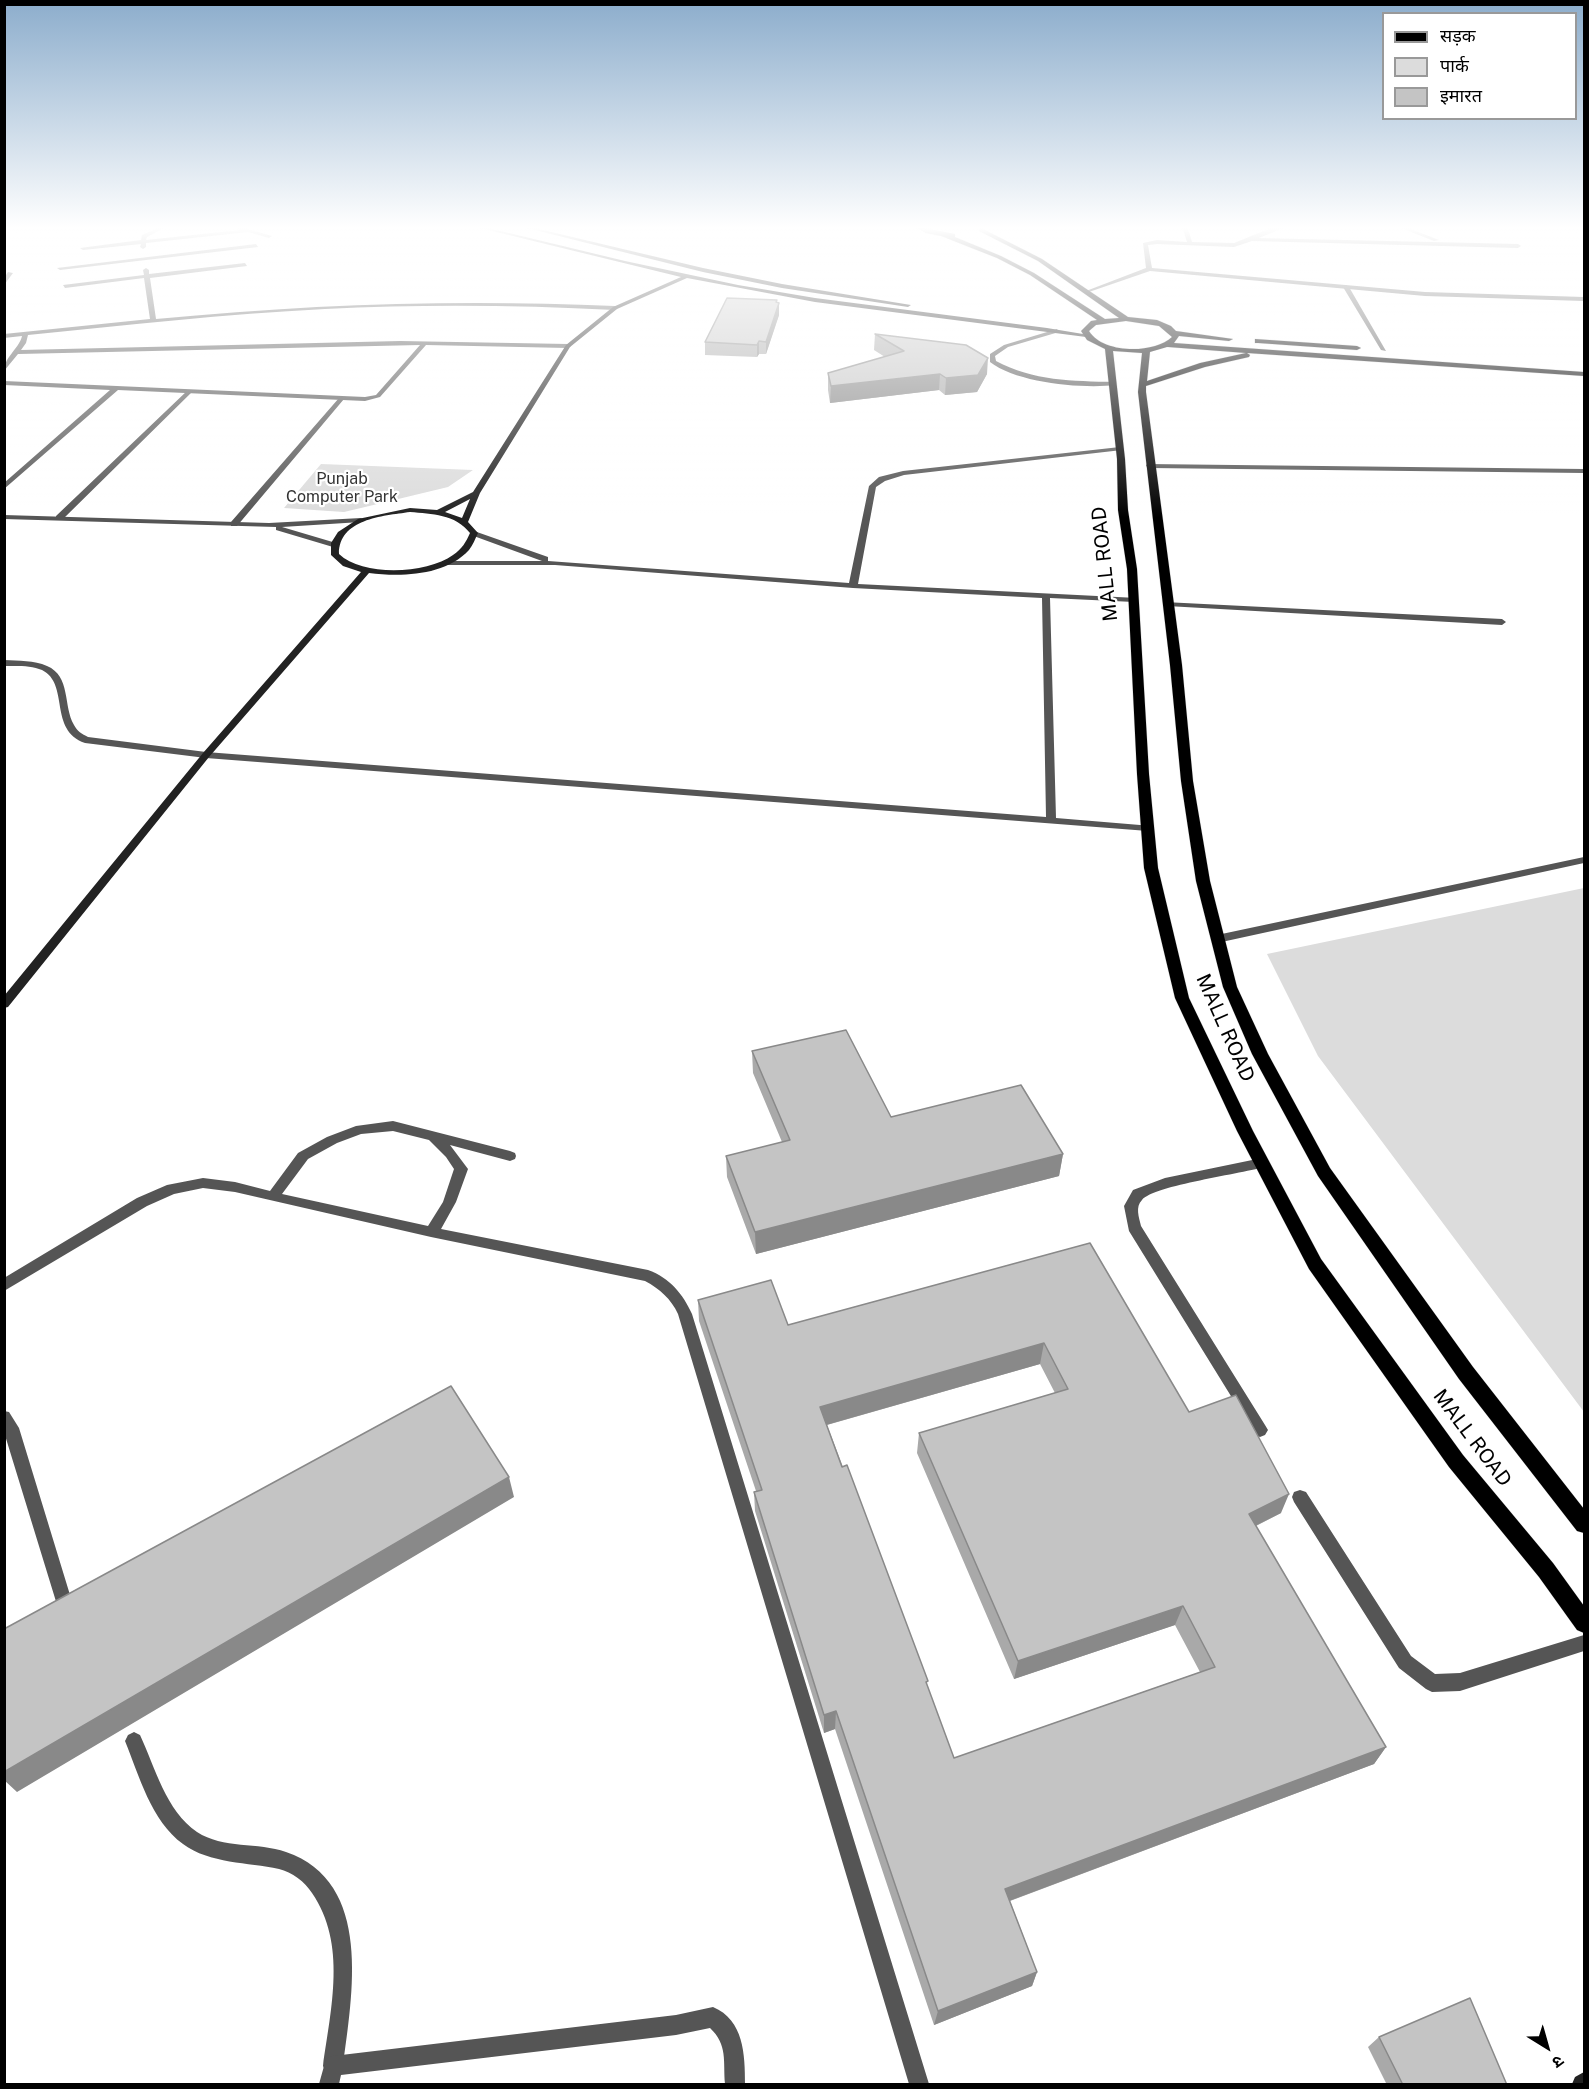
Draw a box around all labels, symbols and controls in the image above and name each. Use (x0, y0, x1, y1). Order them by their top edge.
legend (1382, 12, 1577, 120)
text: सड़क (1440, 25, 1476, 46)
text: पार्क (1440, 55, 1469, 76)
text: इमारत (1440, 85, 1482, 106)
park label: Punjab Computer Park (286, 469, 398, 507)
street label: MALL ROAD (1087, 505, 1123, 623)
street label: MALL ROAD (1191, 970, 1259, 1086)
street label: MALL ROAD (1428, 1385, 1516, 1491)
north arrow (1517, 2017, 1577, 2077)
text: उ (1549, 2051, 1568, 2072)

